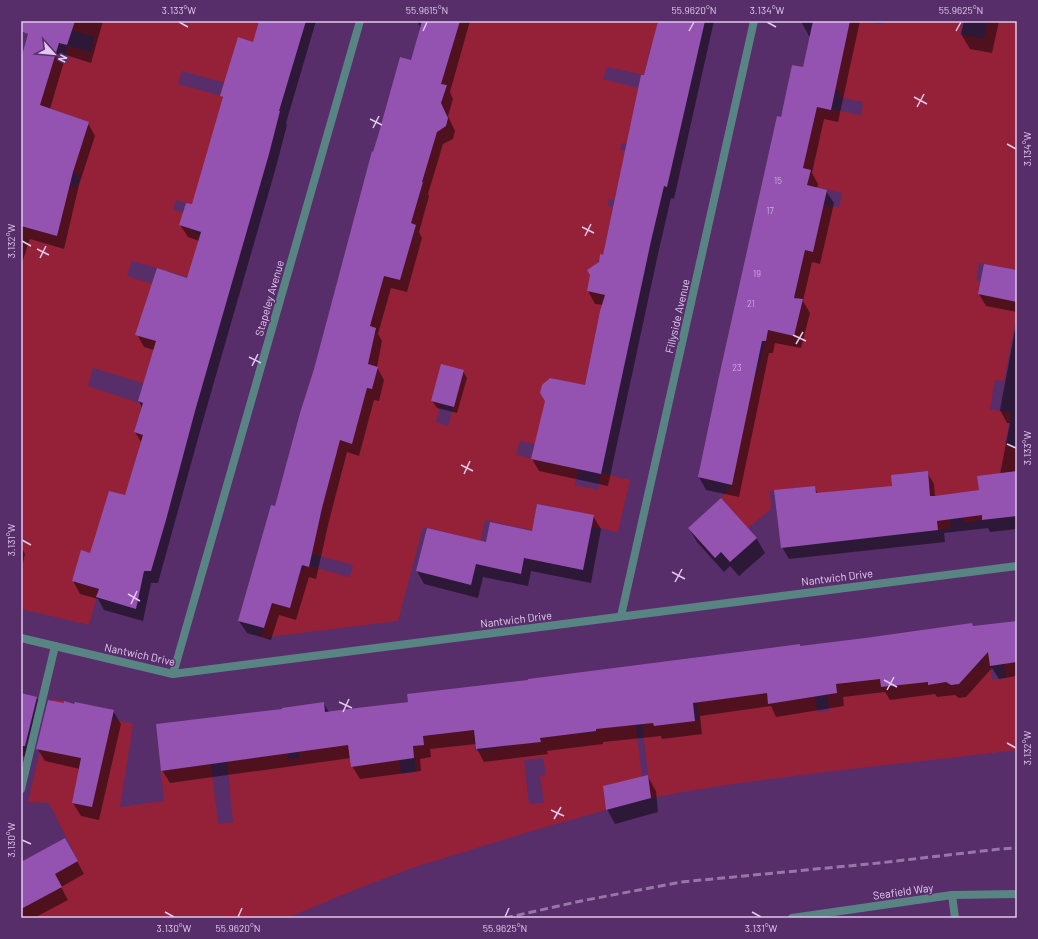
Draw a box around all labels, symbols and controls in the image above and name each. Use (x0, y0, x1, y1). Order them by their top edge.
text: 3.133°W (162, 4, 196, 16)
text: 55.9615°N (406, 4, 448, 16)
text: 55.9620°N (672, 4, 717, 16)
text: 3.134°W (750, 4, 785, 16)
text: 55.9625°N (939, 4, 983, 16)
north arrow (34, 34, 74, 74)
text: N (56, 53, 71, 65)
text: 3.134°W (1021, 131, 1033, 166)
house number: 15 (774, 175, 782, 186)
house number: 17 (766, 205, 774, 216)
text: 3.132°W (5, 224, 17, 258)
street label: Stapeley Avenue (252, 258, 286, 337)
house number: 19 (753, 268, 761, 279)
street label: Fillyside Avenue (662, 277, 692, 354)
house number: 21 (747, 298, 755, 309)
house number: 23 (732, 362, 742, 373)
text: 3.133°W (1021, 431, 1033, 465)
text: 3.131°W (5, 523, 17, 556)
street label: Nantwich Drive (800, 566, 874, 588)
street label: Nantwich Drive (479, 608, 553, 630)
street label: Nantwich Drive (103, 640, 177, 668)
text: 3.132°W (1021, 731, 1033, 765)
text: 3.130°W (5, 822, 17, 857)
street label: Seafield Way (872, 880, 934, 902)
text: 3.130°W (157, 922, 192, 934)
text: 55.9620°N (216, 922, 261, 934)
text: 55.9625°N (483, 922, 527, 934)
text: 3.131°W (745, 922, 778, 934)

